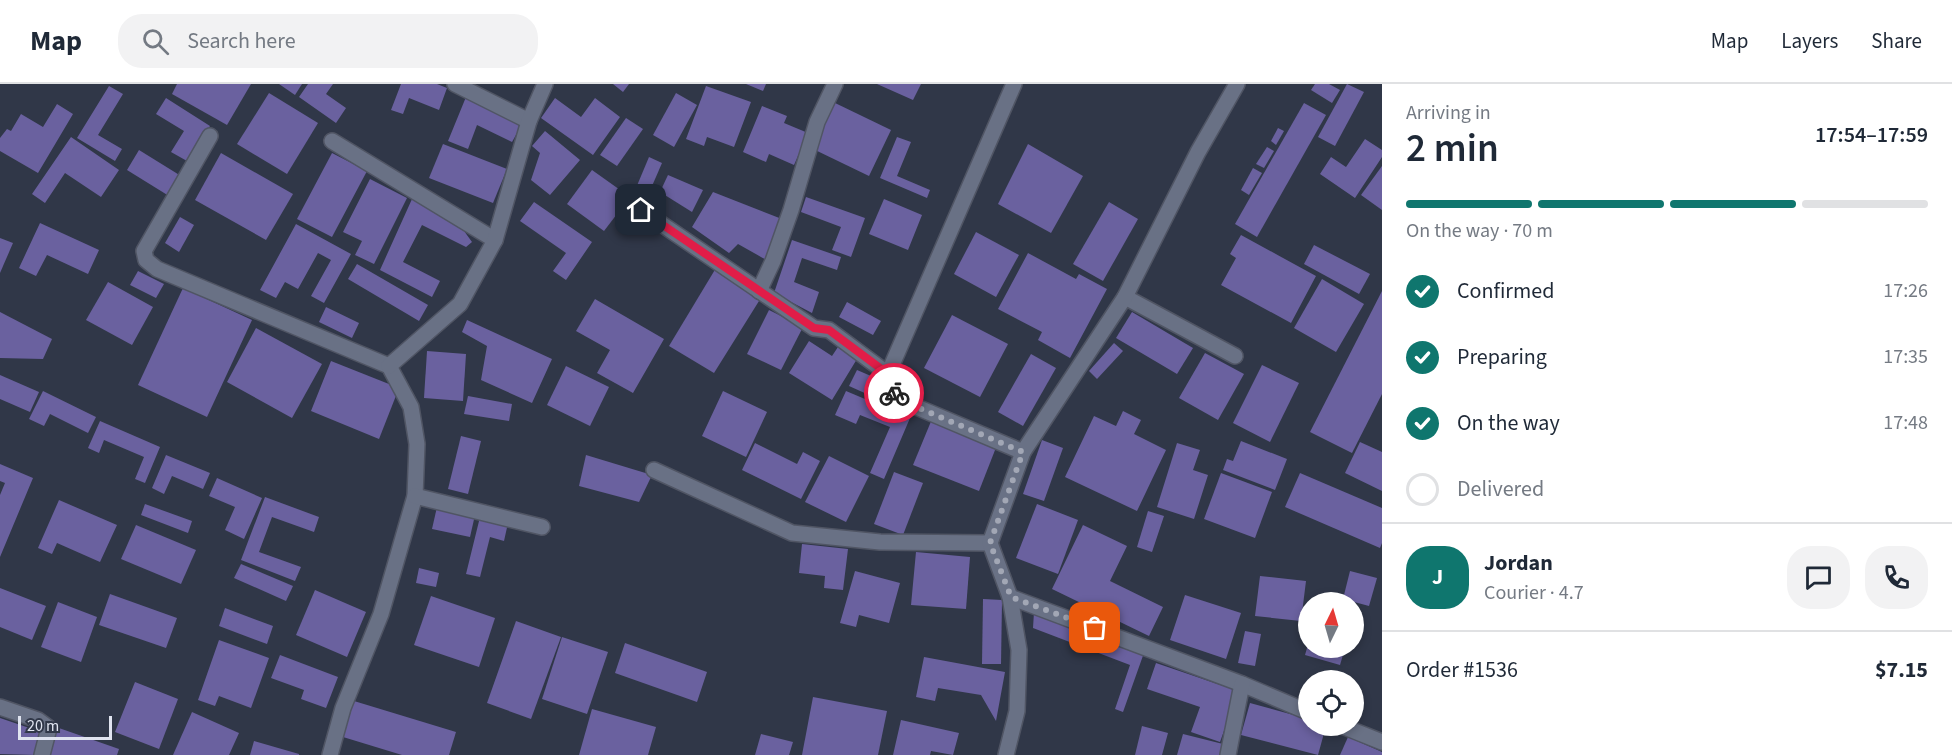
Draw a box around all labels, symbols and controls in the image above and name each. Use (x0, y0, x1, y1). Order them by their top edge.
search box (118, 14, 538, 68)
text: Map (30, 21, 82, 61)
icon: search (139, 25, 172, 58)
text: Search here (187, 25, 296, 57)
text: Map (1711, 26, 1748, 56)
text: Layers (1781, 26, 1838, 56)
text: Share (1871, 26, 1922, 56)
text: Arriving in (1406, 99, 1491, 127)
text: 17:54–17:59 (1815, 119, 1928, 151)
text: 2 min (1406, 121, 1499, 177)
pin (615, 184, 666, 235)
icon: home (624, 193, 657, 226)
text: On the way · 70 m (1406, 217, 1553, 245)
icon: check (1406, 275, 1439, 308)
text: Confirmed (1457, 275, 1554, 307)
text: 17:26 (1883, 277, 1928, 305)
icon: check (1406, 341, 1439, 374)
text: Preparing (1457, 341, 1547, 373)
text: 17:35 (1883, 343, 1928, 371)
courier (864, 363, 924, 423)
icon: bike (878, 377, 911, 410)
icon: check (1406, 407, 1439, 440)
text: On the way (1457, 407, 1560, 439)
text: 17:48 (1883, 409, 1928, 437)
text: Delivered (1457, 473, 1544, 505)
button: chat (1787, 546, 1850, 609)
button: phone (1865, 546, 1928, 609)
text: Jordan (1484, 547, 1553, 579)
text: J (1432, 561, 1443, 593)
text: Courier · 4.7 (1484, 579, 1584, 607)
north arrow (1298, 592, 1364, 658)
map controls (1298, 592, 1364, 736)
pin (1069, 602, 1120, 653)
icon: bag (1078, 611, 1111, 644)
text: Order #1536 (1406, 654, 1518, 686)
text: $7.15 (1875, 654, 1928, 686)
button: locate (1298, 670, 1364, 736)
scale bar (18, 713, 112, 740)
text: 20 m (27, 715, 59, 737)

